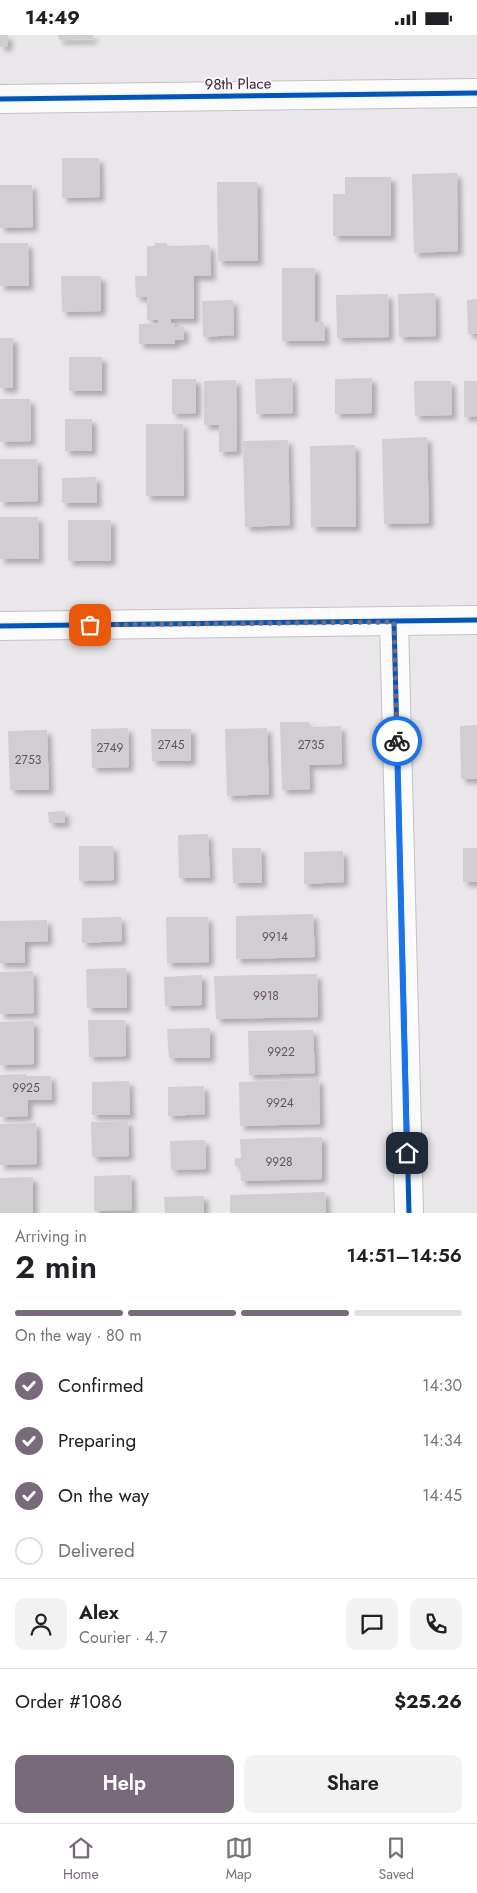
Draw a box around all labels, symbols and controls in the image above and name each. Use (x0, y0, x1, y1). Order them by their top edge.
text: 14:49 (25, 4, 80, 31)
street label: 98th Place (205, 72, 272, 96)
pin (69, 604, 111, 646)
icon: bag (76, 611, 104, 639)
courier (372, 716, 422, 766)
icon: bike (383, 727, 411, 755)
house number: 2745 (158, 736, 185, 754)
house number: 2735 (298, 736, 324, 754)
house number: 2749 (96, 739, 124, 757)
house number: 2753 (15, 751, 42, 769)
house number: 9914 (262, 928, 288, 946)
house number: 9918 (253, 987, 279, 1005)
house number: 9922 (267, 1043, 295, 1061)
house number: 9925 (12, 1079, 40, 1097)
house number: 9924 (266, 1094, 294, 1112)
pin (386, 1132, 428, 1174)
icon: home (393, 1139, 421, 1167)
house number: 9928 (265, 1153, 293, 1171)
text: Arriving in (15, 1225, 87, 1248)
text: 14:51–14:56 (347, 1242, 462, 1269)
text: 2 min (15, 1244, 97, 1290)
text: On the way · 80 m (15, 1324, 142, 1347)
icon: check (15, 1372, 43, 1400)
text: Confirmed (58, 1372, 144, 1399)
text: 14:30 (422, 1374, 462, 1397)
icon: check (15, 1427, 43, 1455)
text: Preparing (58, 1427, 136, 1454)
text: 14:34 (423, 1429, 462, 1452)
icon: check (15, 1482, 43, 1510)
text: On the way (58, 1482, 149, 1509)
text: 14:45 (422, 1484, 462, 1507)
text: Delivered (58, 1537, 135, 1564)
button: person (15, 1598, 67, 1650)
button: chat (346, 1598, 398, 1650)
button: phone (410, 1598, 462, 1650)
text: Alex (79, 1599, 119, 1626)
text: Courier · 4.7 (79, 1626, 167, 1649)
text: Order #1086 (15, 1688, 122, 1715)
text: $25.26 (394, 1688, 462, 1715)
button: Help (15, 1755, 234, 1813)
button: Share (244, 1755, 462, 1813)
tab: Home (63, 1834, 99, 1884)
tab: Map (225, 1834, 253, 1884)
tab: Saved (379, 1834, 414, 1884)

